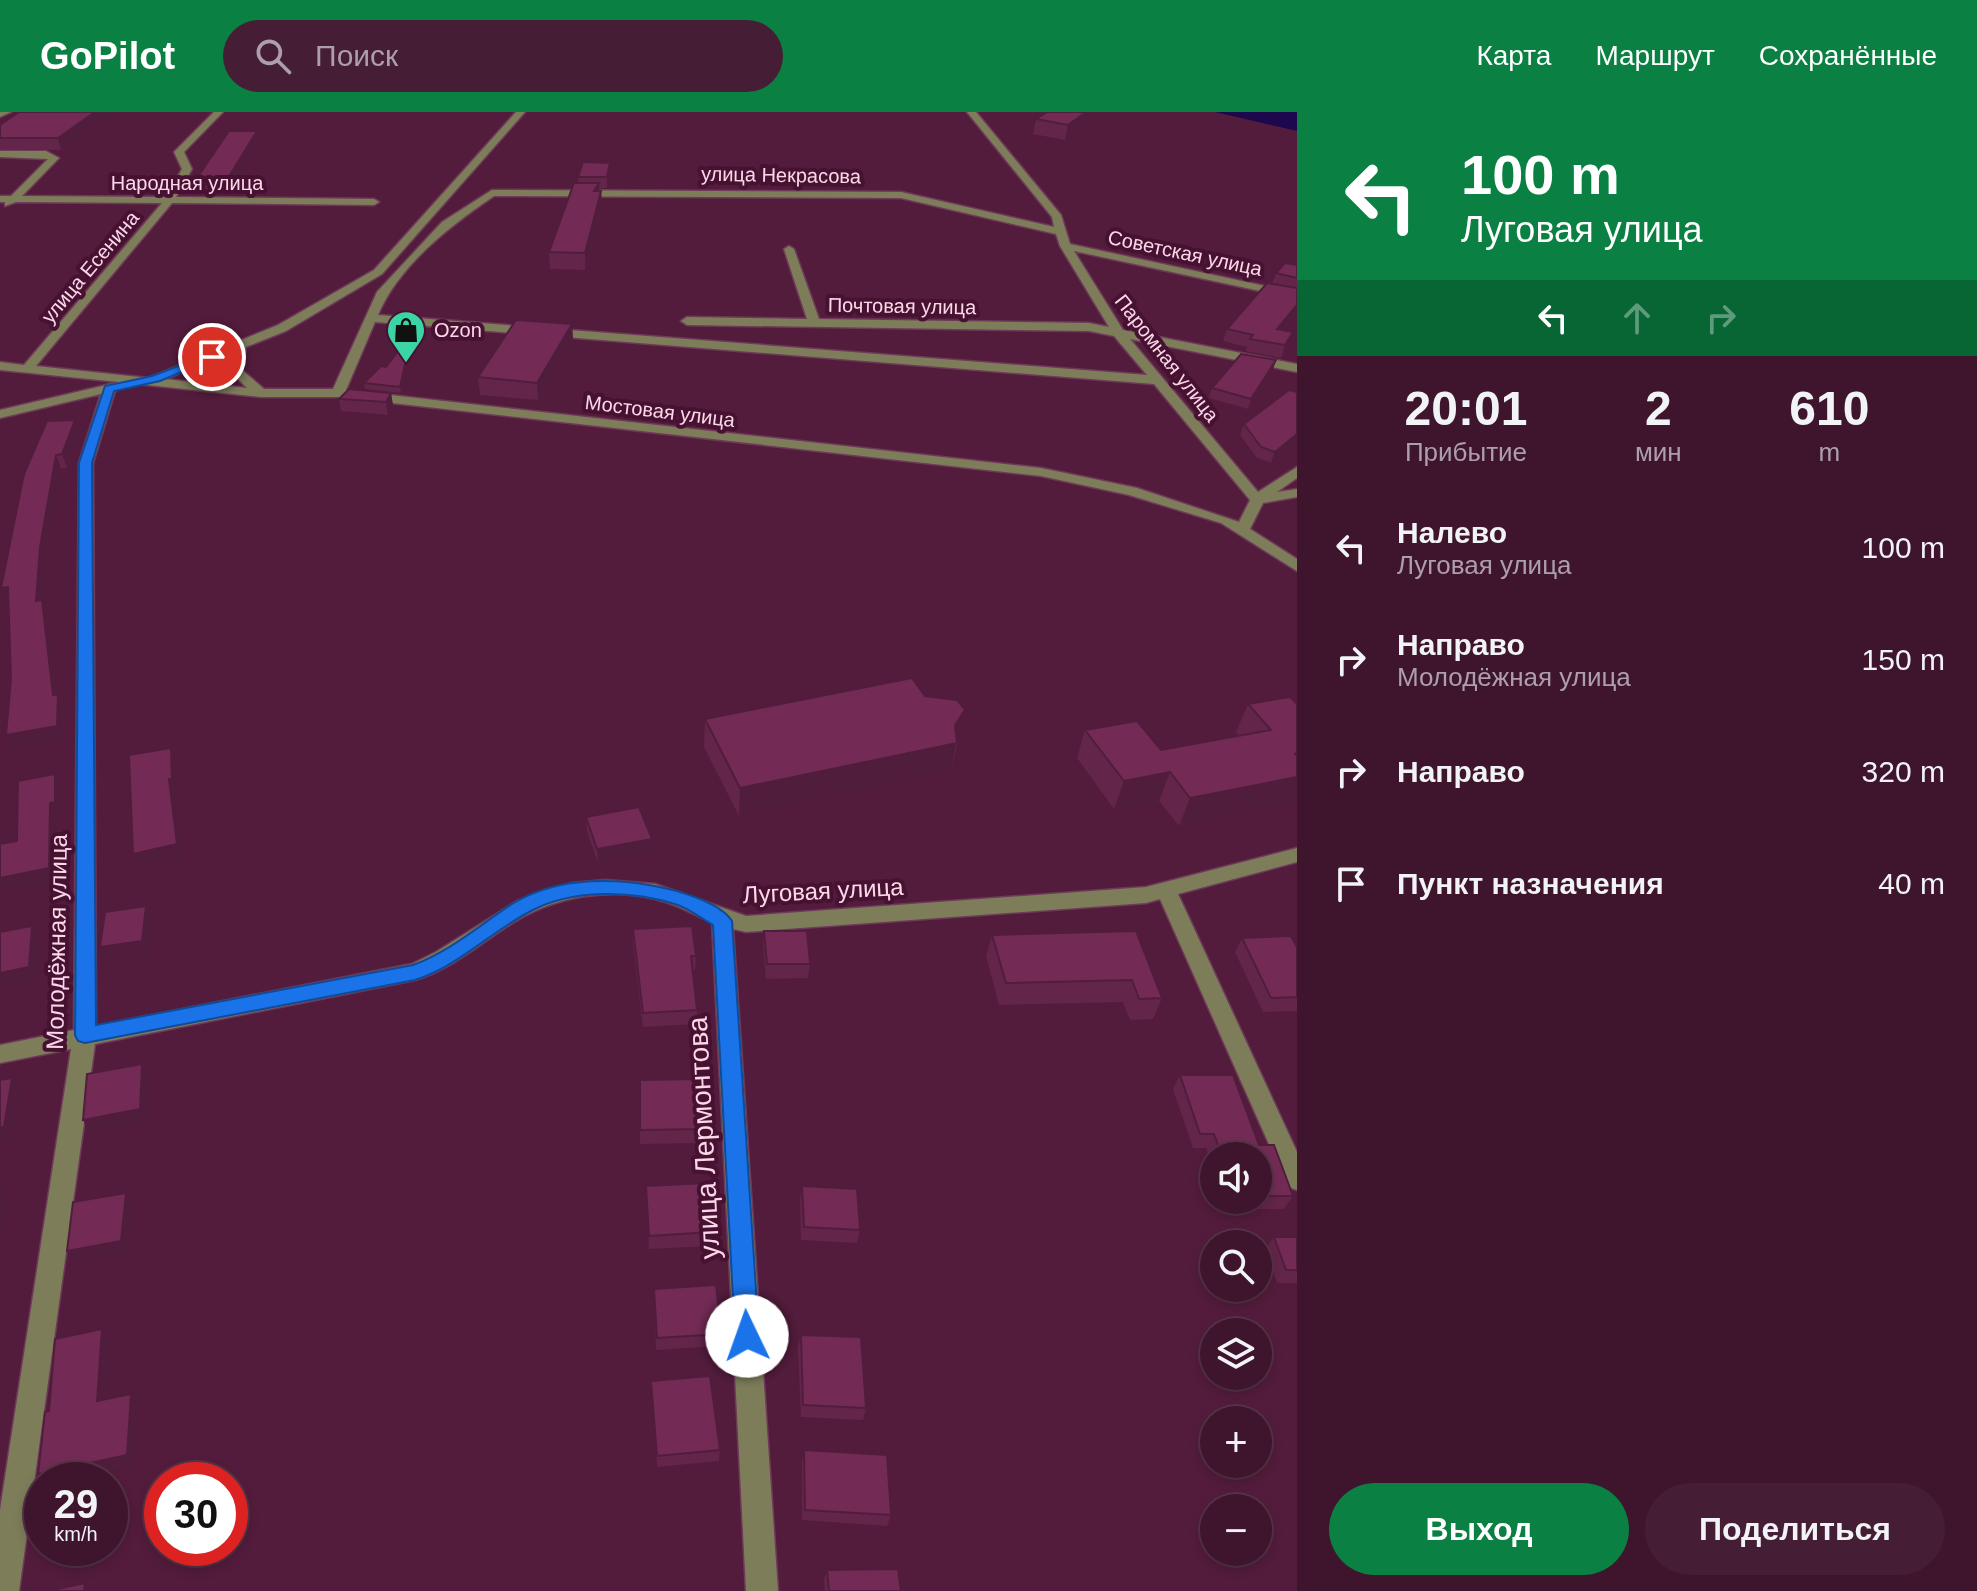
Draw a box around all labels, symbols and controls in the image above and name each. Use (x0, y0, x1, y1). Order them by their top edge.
search box (223, 20, 783, 92)
icon: search (251, 34, 295, 78)
text: GoPilot (40, 35, 175, 77)
text: Поиск (315, 39, 398, 72)
text: Карта (1476, 40, 1551, 71)
text: Маршрут (1595, 40, 1715, 71)
text: Сохранённые (1759, 40, 1937, 71)
text: 100 m (1461, 143, 1620, 206)
icon: left (1329, 144, 1433, 248)
street label: улица Некрасова (701, 163, 862, 187)
street label: Народная улица (111, 172, 264, 194)
street label: улица Есенина (37, 206, 144, 327)
text: Луговая улица (1461, 209, 1703, 250)
street label: Советская улица (1106, 226, 1265, 280)
street label: Паромная улица (1111, 290, 1224, 427)
street label: Почтовая улица (828, 294, 977, 318)
icon: left (1531, 296, 1575, 340)
icon: ahead (1615, 296, 1659, 340)
icon: right (1699, 296, 1743, 340)
shop icon: Ozon (385, 309, 427, 364)
place label: Ozon (434, 319, 482, 341)
pin (178, 323, 246, 391)
icon: arrive (190, 335, 234, 379)
text: 20:01 (1405, 382, 1527, 435)
text: 2 (1645, 382, 1672, 435)
text: 610 (1789, 382, 1869, 435)
street label: Мостовая улица (584, 391, 737, 431)
text: Прибытие (1405, 437, 1527, 467)
text: мин (1635, 437, 1682, 467)
text: m (1819, 437, 1840, 467)
text: Налево (1397, 516, 1507, 549)
icon: left (1329, 526, 1373, 570)
text: 100 m (1862, 531, 1945, 564)
text: Луговая улица (1397, 550, 1571, 580)
text: Направо (1397, 628, 1525, 661)
icon: right (1329, 638, 1373, 682)
text: 150 m (1862, 643, 1945, 676)
text: Молодёжная улица (1397, 662, 1631, 692)
icon: right (1329, 750, 1373, 794)
text: Направо (1397, 755, 1525, 788)
text: 320 m (1862, 755, 1945, 788)
street label: Молодёжная улица (41, 833, 72, 1050)
icon: arrive (1329, 862, 1373, 906)
text: Пункт назначения (1397, 867, 1664, 900)
text: 40 m (1878, 867, 1945, 900)
street label: Луговая улица (742, 873, 905, 908)
street label: улица Лермонтова (682, 1016, 725, 1260)
map controls (1200, 1142, 1272, 1566)
button: sound (1200, 1142, 1272, 1214)
button: search (1200, 1230, 1272, 1302)
position arrow (705, 1294, 789, 1378)
button: layers (1200, 1318, 1272, 1390)
button: + (1200, 1406, 1272, 1478)
speed limit sign: 30 (144, 1462, 248, 1566)
text: 29 (54, 1482, 98, 1526)
button: Выход (1329, 1483, 1629, 1575)
button: Поделиться (1645, 1483, 1945, 1575)
button: − (1200, 1494, 1272, 1566)
text: km/h (54, 1523, 98, 1545)

